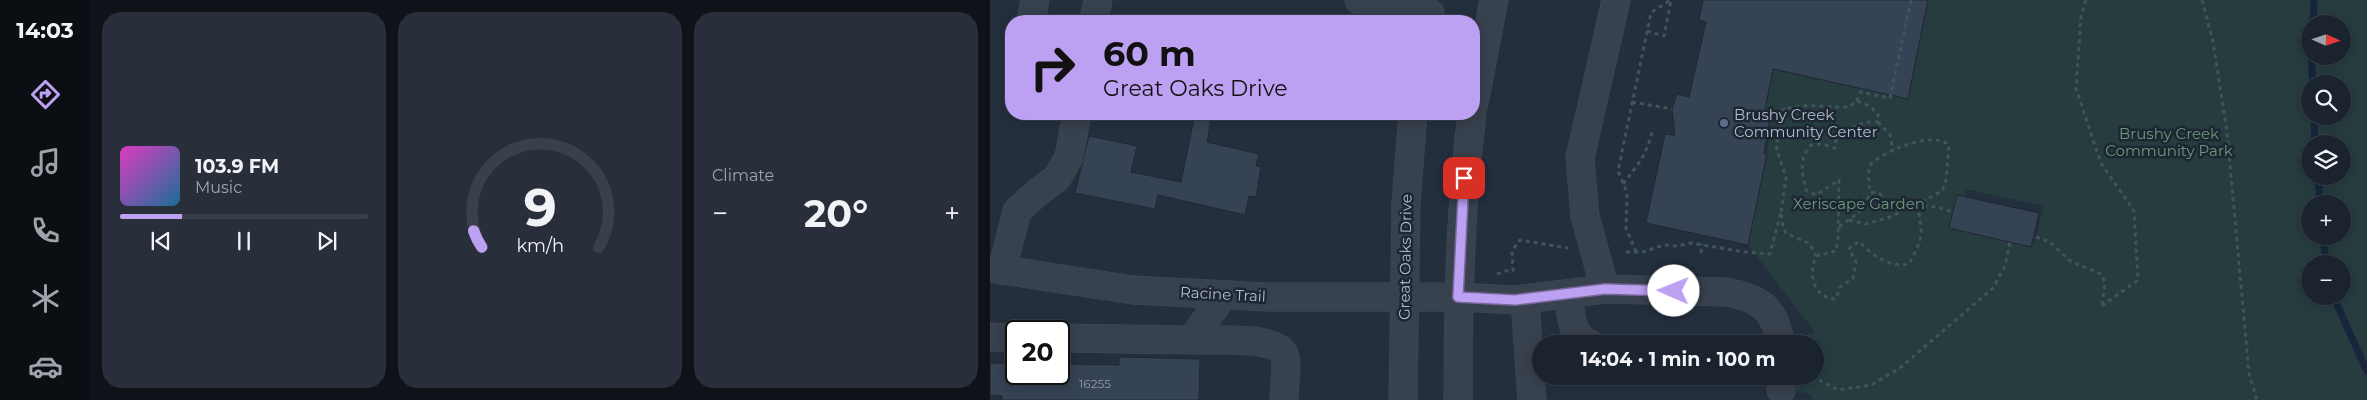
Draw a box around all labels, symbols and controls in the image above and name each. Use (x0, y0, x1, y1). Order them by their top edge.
north arrow (2301, 15, 2351, 65)
map controls (2301, 15, 2351, 305)
text: 14:03 (16, 17, 74, 44)
text: 60 m (1103, 32, 1196, 75)
icon: right (1020, 35, 1085, 100)
text: Great Oaks Drive (1103, 75, 1288, 102)
button: search (2301, 75, 2351, 125)
icon: directions (28, 77, 63, 112)
place label: Brushy Creek Community Center (1734, 105, 1878, 141)
marker: Brushy Creek Community Center (1718, 117, 1730, 129)
park label: Brushy Creek Community Park (2105, 124, 2233, 160)
button: layers (2301, 135, 2351, 185)
icon: music (28, 145, 63, 180)
text: 103.9 FM (195, 155, 279, 178)
pin (1443, 157, 1485, 199)
icon: arrive (1450, 164, 1478, 192)
text: Climate (712, 166, 774, 185)
text: 9 (523, 176, 557, 239)
text: Music (195, 178, 242, 197)
text: 20° (804, 190, 868, 237)
street label: Great Oaks Drive (1394, 194, 1416, 320)
park label: Xeriscape Garden (1793, 194, 1925, 213)
button: + (2301, 195, 2351, 245)
text: − (712, 196, 728, 230)
text: + (944, 196, 960, 230)
icon: phone (28, 213, 63, 248)
icon: previous (147, 227, 175, 255)
icon: pause (230, 227, 258, 255)
icon: next (313, 227, 341, 255)
text: km/h (516, 235, 564, 256)
button: − (2301, 255, 2351, 305)
position arrow (1647, 264, 1699, 316)
icon: climate (28, 281, 63, 316)
street label: Racine Trail (1180, 282, 1266, 306)
speed limit sign: 20 (1005, 320, 1070, 385)
text: 14:04 · 1 min · 100 m (1581, 348, 1775, 371)
icon: car (28, 349, 63, 384)
house number: 16255 (1079, 376, 1111, 391)

